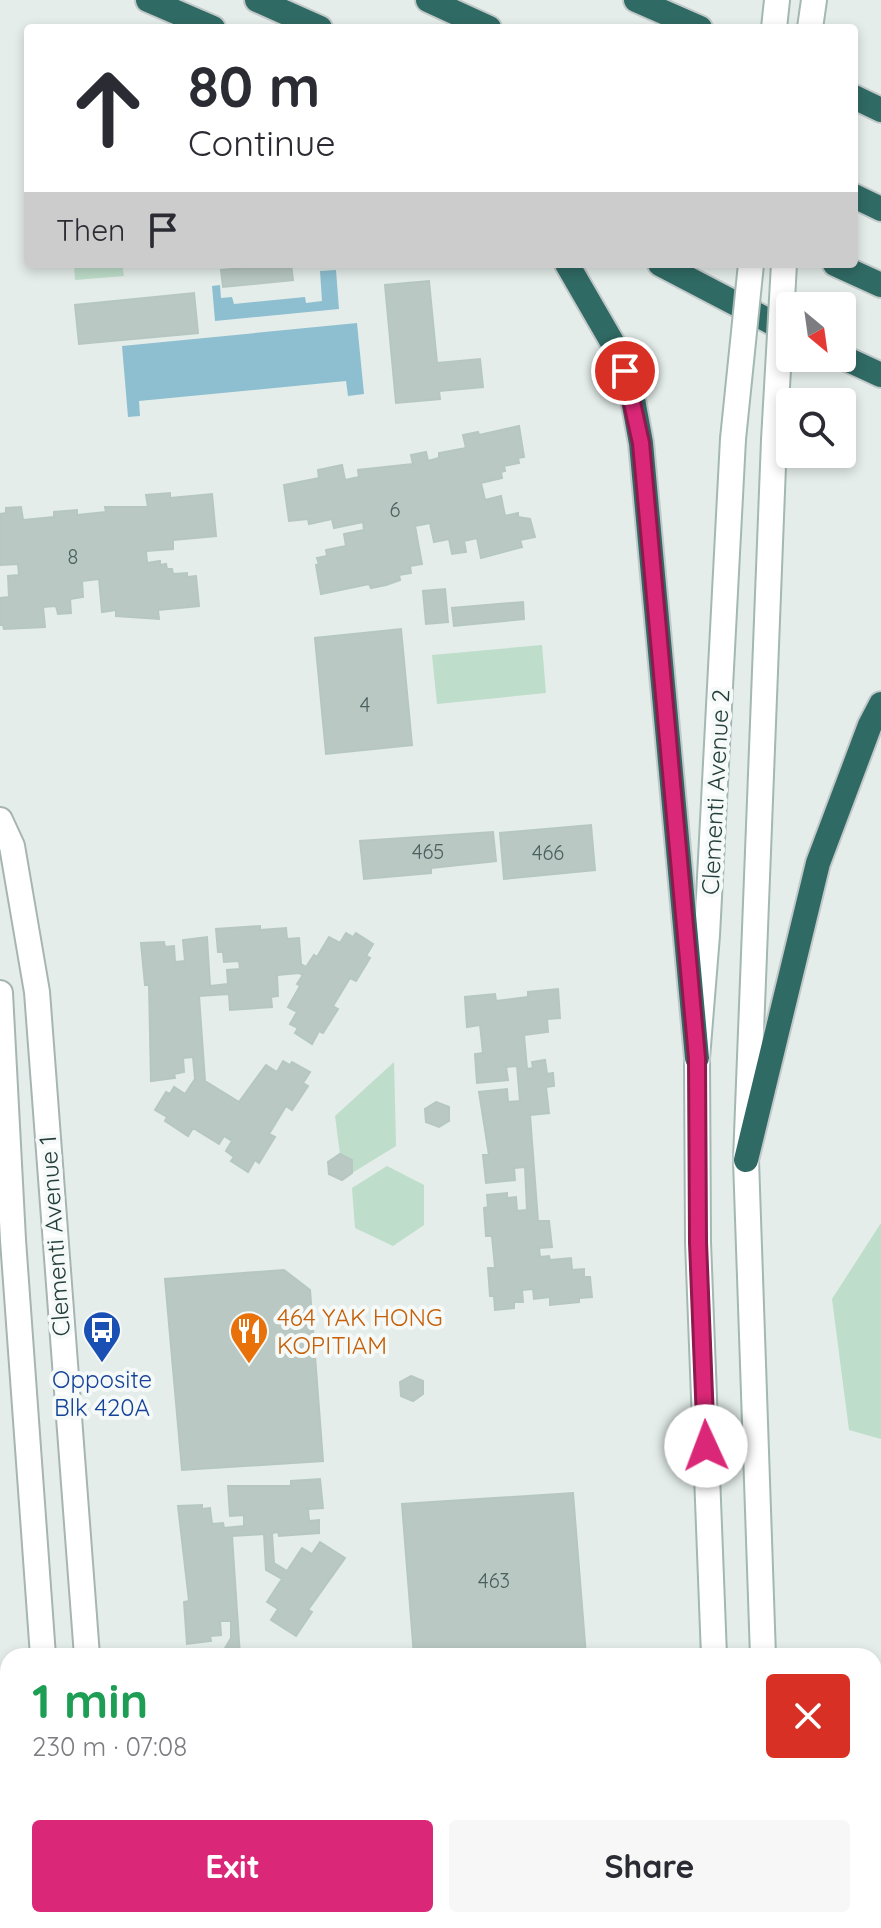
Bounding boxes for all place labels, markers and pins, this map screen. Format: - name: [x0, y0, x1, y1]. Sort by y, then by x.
- pin: [591, 337, 659, 405]
- place label: 464 YAK HONG KOPITIAM: [277, 1302, 443, 1360]
- bus stop icon: Opposite Blk 420A: [81, 1309, 123, 1364]
- restaurant icon: 464 YAK HONG KOPITIAM: [228, 1310, 270, 1365]
- place label: Opposite Blk 420A: [52, 1364, 152, 1422]

